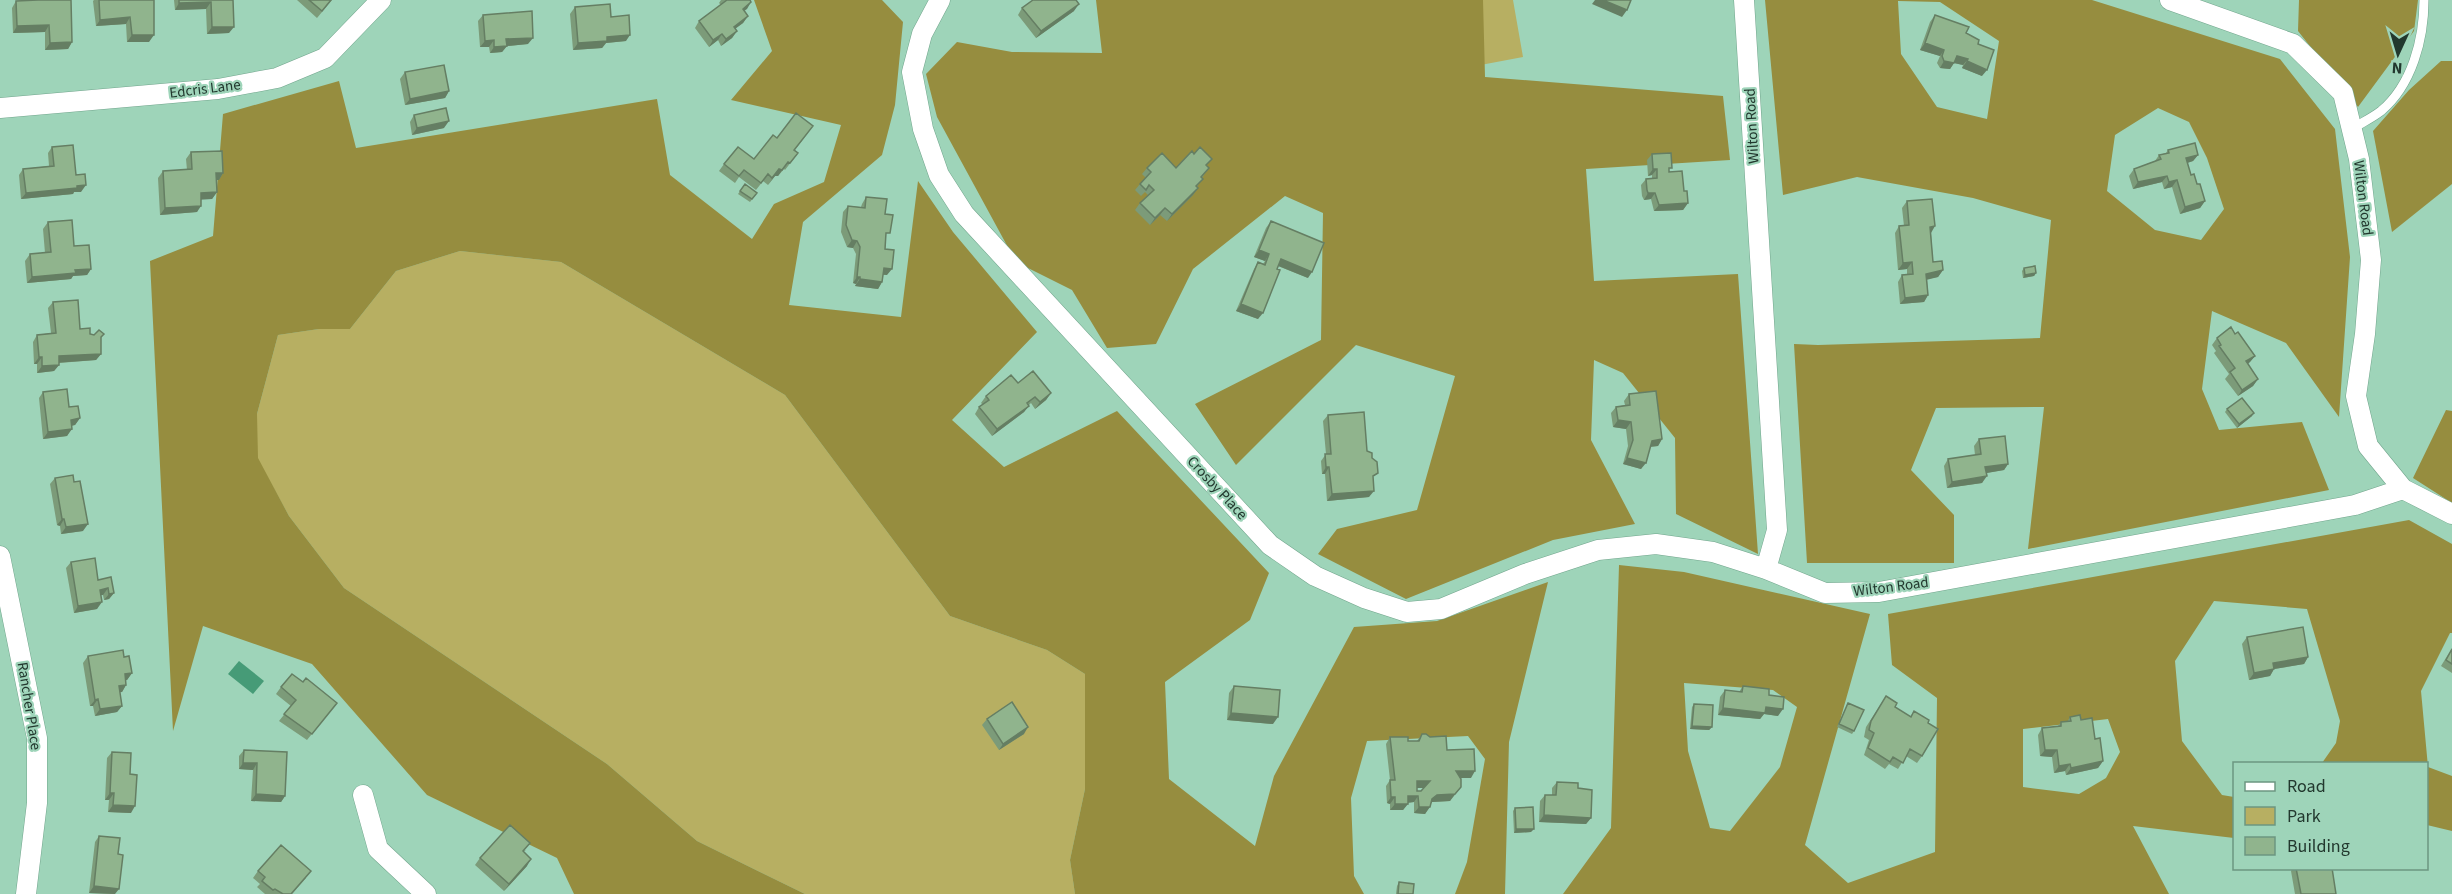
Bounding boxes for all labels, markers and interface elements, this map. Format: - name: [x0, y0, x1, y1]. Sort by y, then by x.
- north arrow: [2368, 24, 2428, 84]
- text: N: [2391, 57, 2403, 79]
- street label: Edcris Lane: [168, 74, 242, 104]
- street label: Wilton Road: [1740, 88, 1764, 164]
- street label: Wilton Road: [2348, 159, 2378, 237]
- street label: Crosby Place: [1182, 452, 1252, 524]
- street label: Wilton Road: [1852, 572, 1930, 602]
- street label: Rancher Place: [12, 661, 46, 751]
- legend: [2233, 762, 2428, 870]
- text: Road: [2287, 774, 2326, 799]
- text: Park: [2287, 804, 2321, 829]
- text: Building: [2287, 834, 2350, 859]

